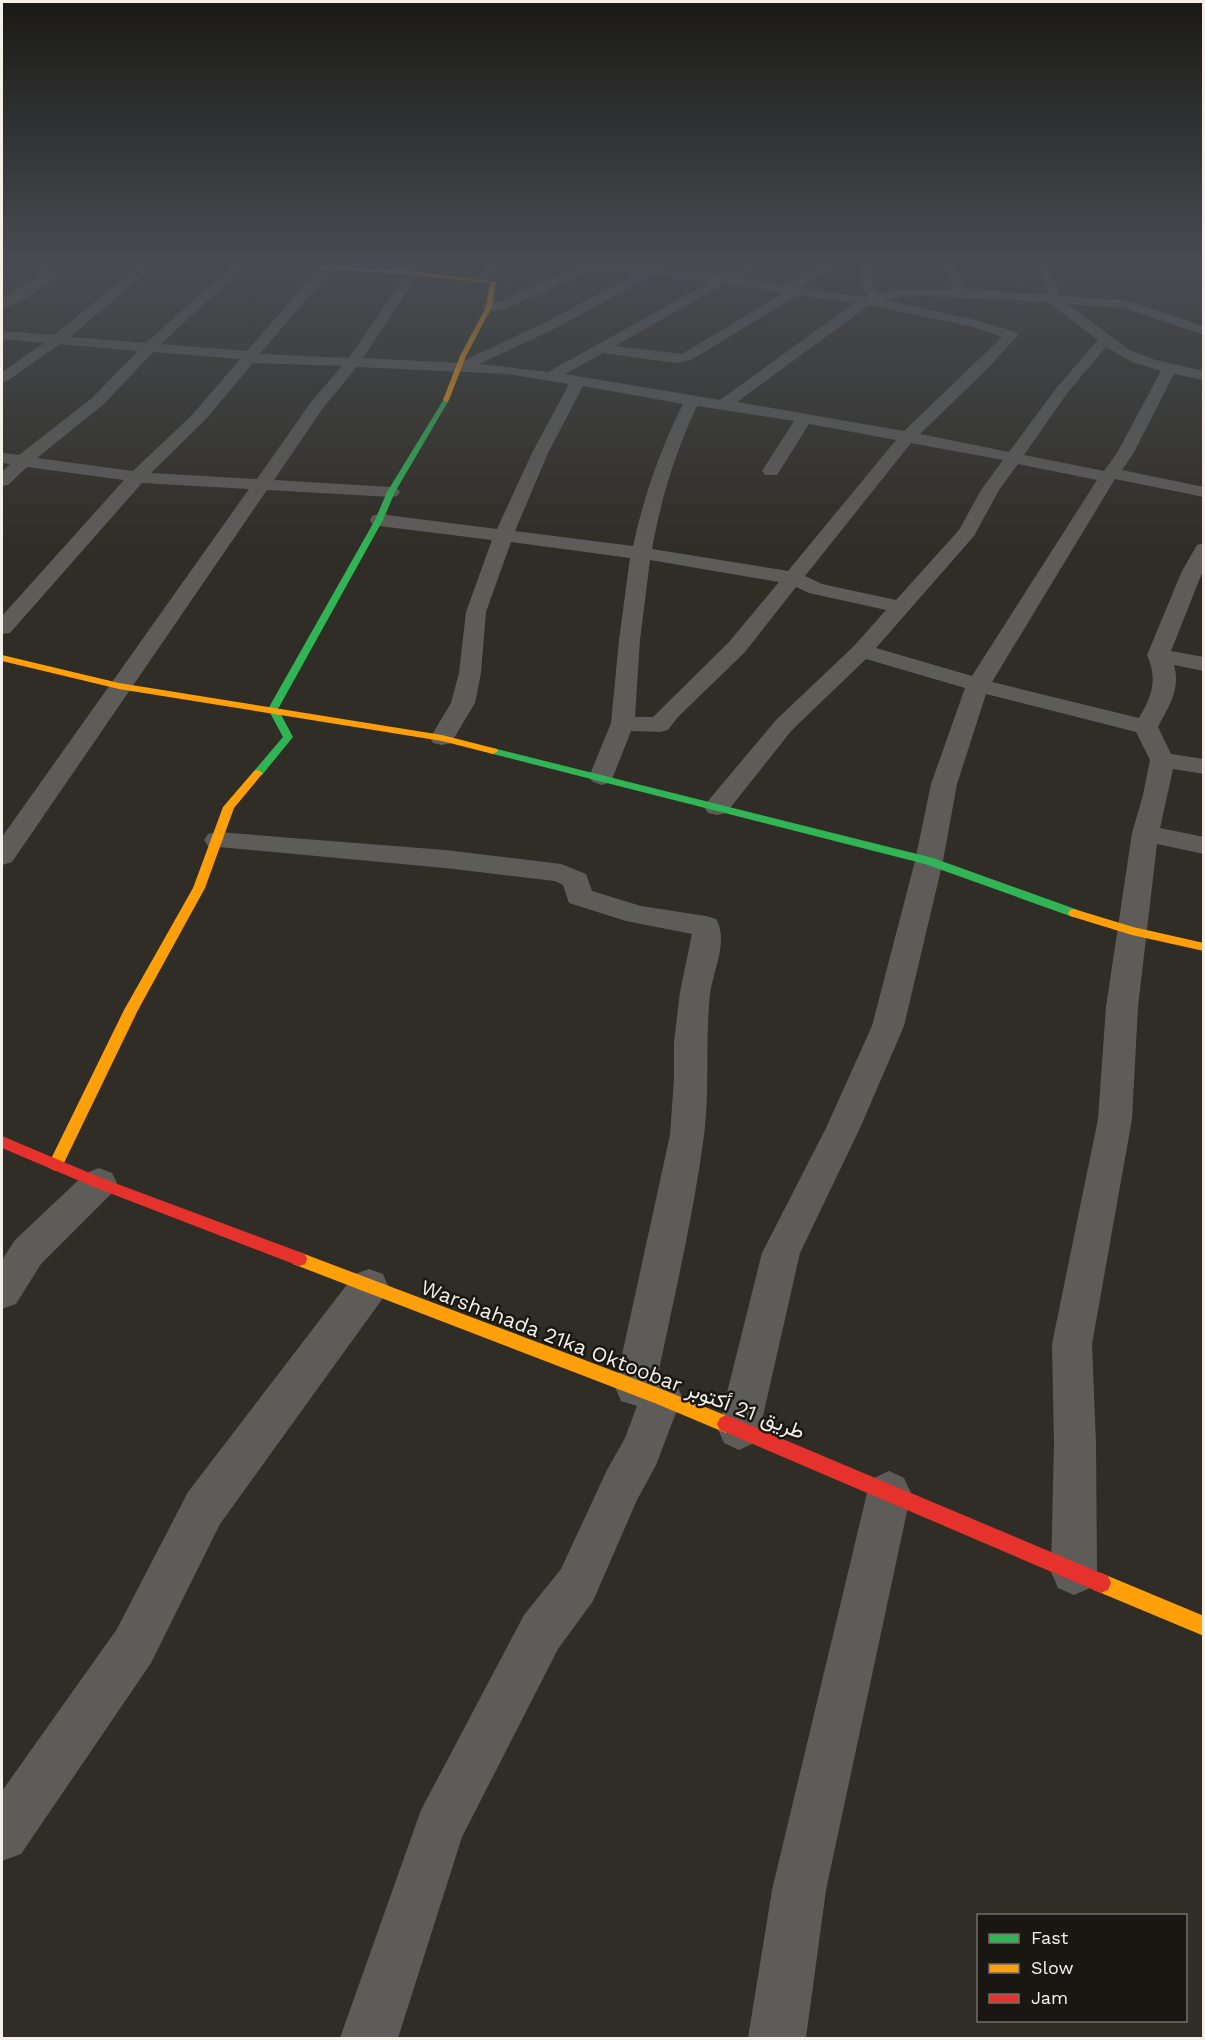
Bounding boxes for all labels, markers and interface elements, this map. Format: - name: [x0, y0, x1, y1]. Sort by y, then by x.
- street label: Warshahada 21ka Oktoobar طريق 21 أكتوبر: [417, 1274, 808, 1445]
- legend: [977, 1914, 1187, 2022]
- text: Fast: [1031, 1927, 1069, 1948]
- text: Slow: [1031, 1957, 1074, 1978]
- text: Jam: [1031, 1987, 1068, 2008]

